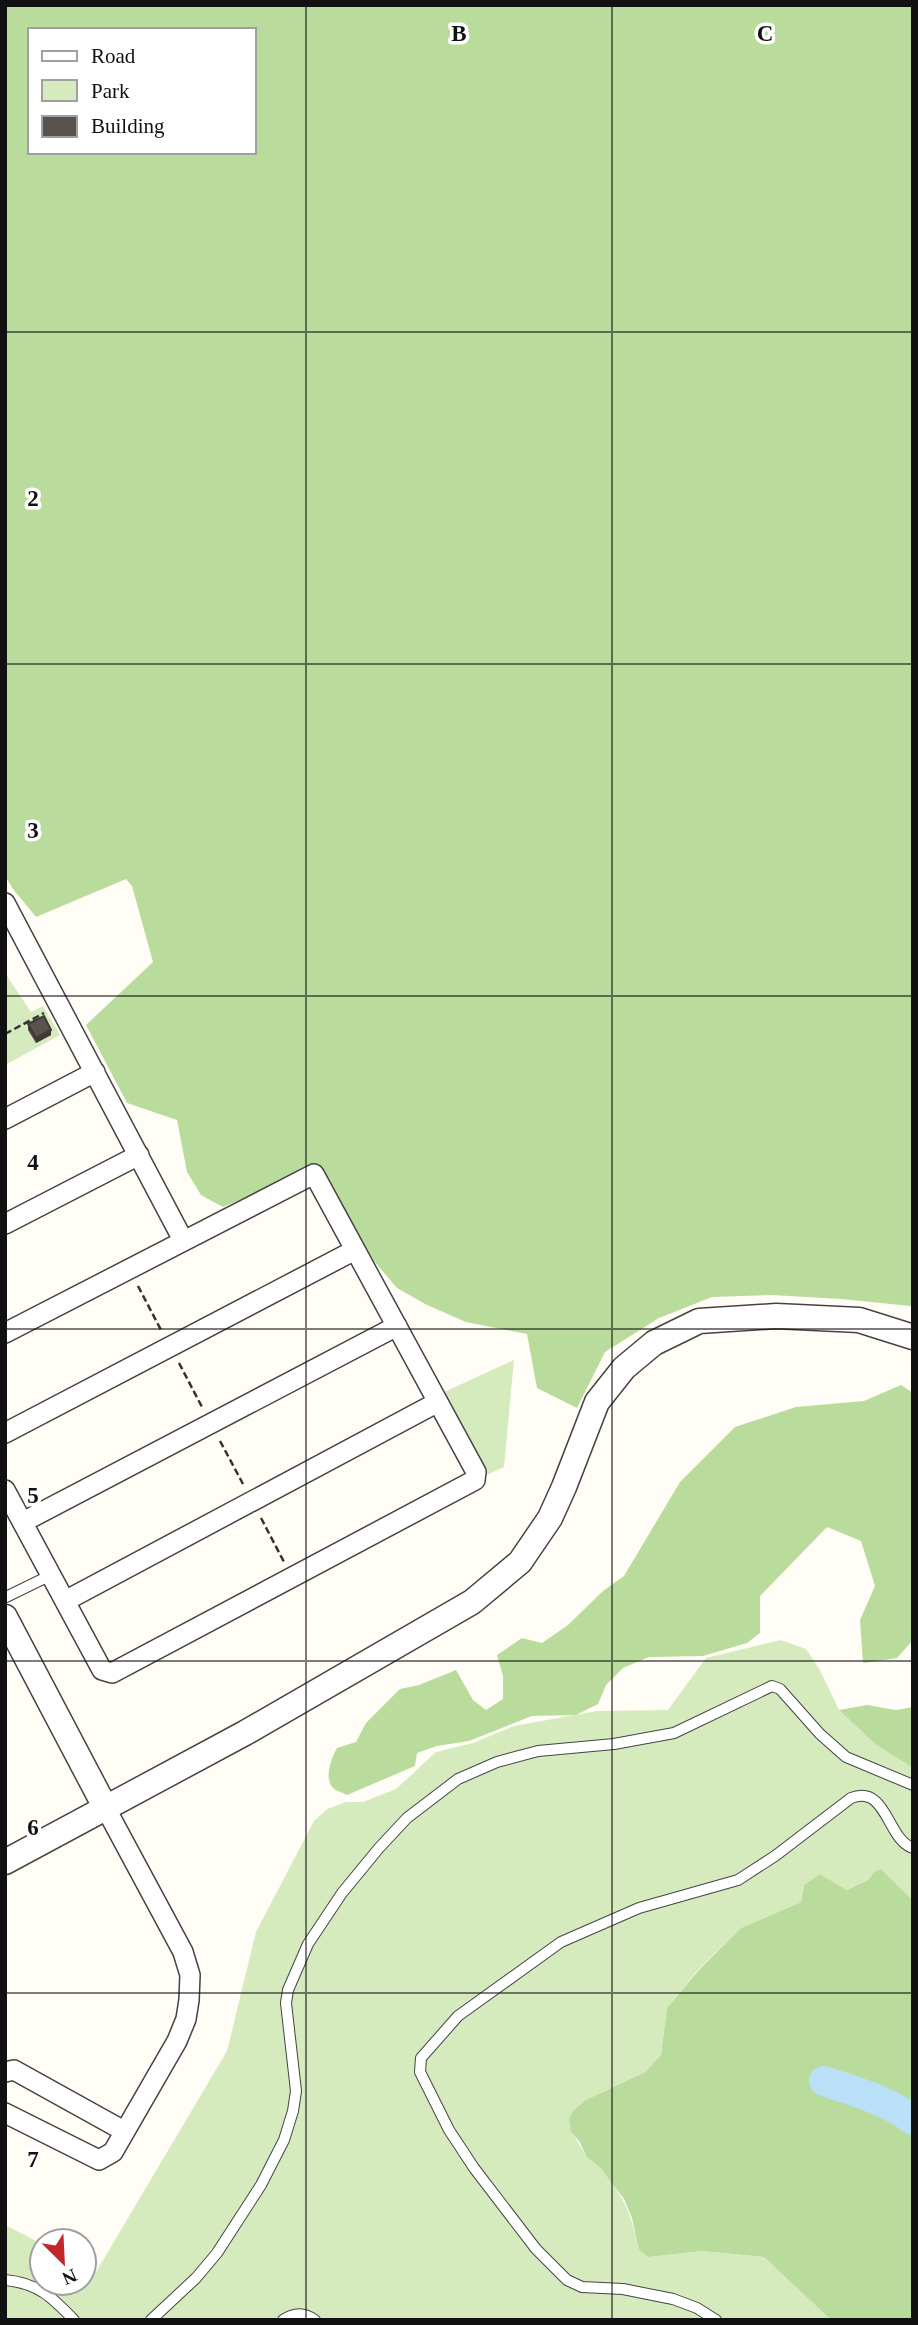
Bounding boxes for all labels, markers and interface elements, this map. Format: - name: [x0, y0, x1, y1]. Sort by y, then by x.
- text: B: [451, 21, 467, 46]
- text: C: [757, 21, 773, 46]
- legend: [28, 28, 256, 154]
- text: Road: [91, 44, 136, 68]
- text: Park: [91, 79, 130, 103]
- text: Building: [91, 114, 165, 138]
- text: 2: [27, 486, 39, 511]
- text: 3: [27, 818, 39, 843]
- text: 4: [27, 1150, 39, 1175]
- text: 5: [27, 1483, 39, 1508]
- text: 6: [27, 1815, 39, 1840]
- text: 7: [27, 2147, 39, 2172]
- north arrow: [28, 2227, 98, 2297]
- text: N: [59, 2265, 80, 2290]

